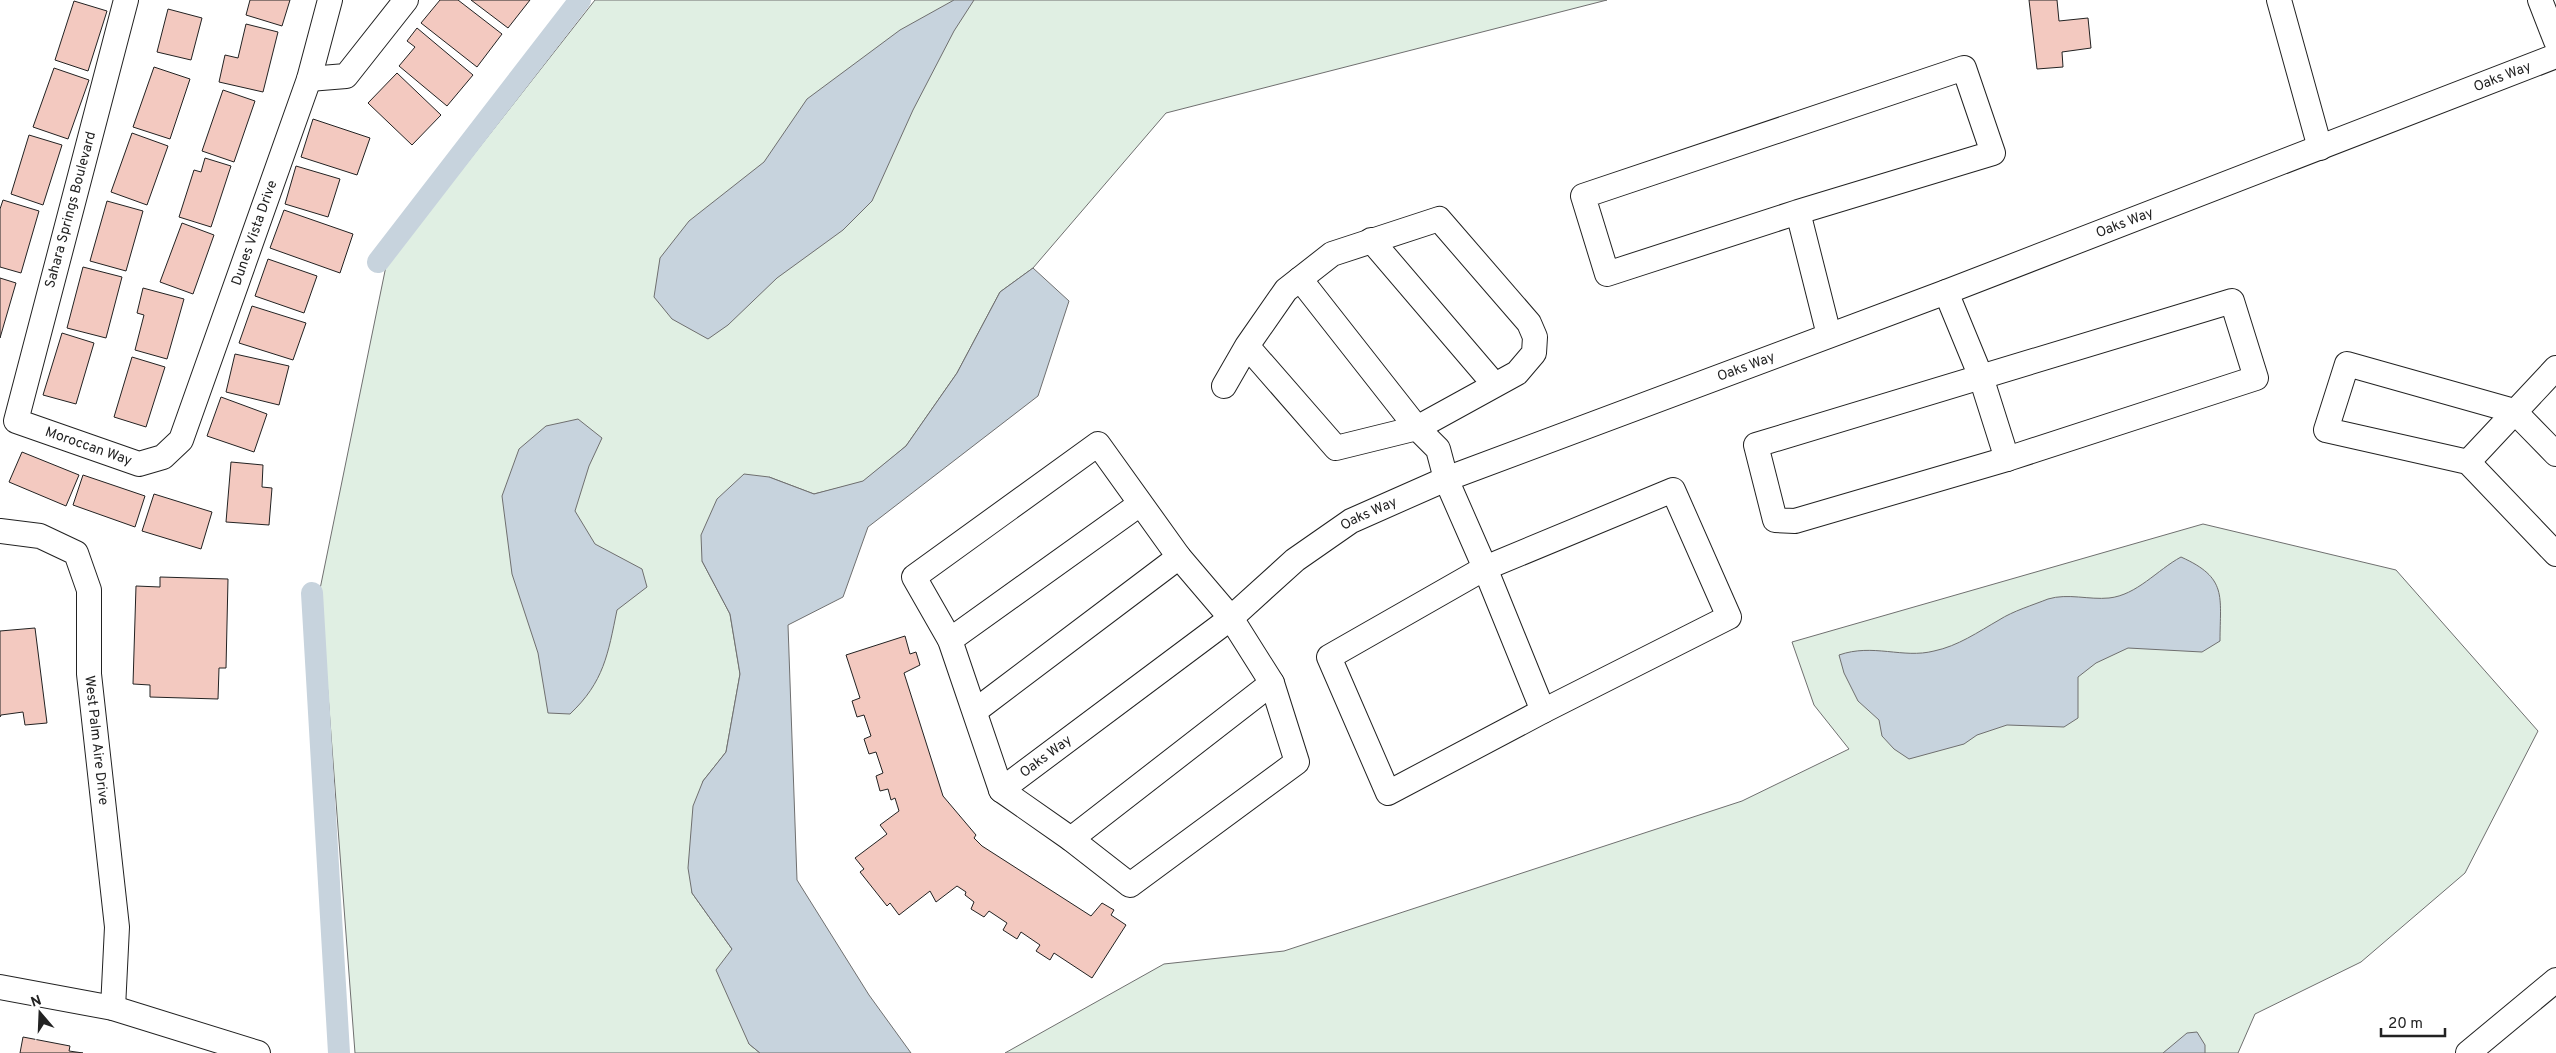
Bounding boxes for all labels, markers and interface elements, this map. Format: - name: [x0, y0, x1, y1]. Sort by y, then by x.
- street label: Oaks Way: [2471, 58, 2533, 96]
- street label: Sahara Springs Boulevard: [42, 130, 100, 290]
- street label: Dunes Vista Drive: [228, 178, 281, 288]
- street label: Oaks Way: [2093, 204, 2156, 242]
- street label: Oaks Way: [1715, 348, 1777, 385]
- street label: Moroccan Way: [43, 423, 134, 469]
- street label: Oaks Way: [1337, 493, 1400, 534]
- street label: West Palm Aire Drive: [81, 675, 112, 806]
- street label: Oaks Way: [1017, 732, 1075, 781]
- north arrow: [15, 988, 65, 1038]
- text: N: [29, 992, 44, 1012]
- scale bar: [2381, 1006, 2445, 1038]
- text: 20 m: [2388, 1015, 2423, 1034]

